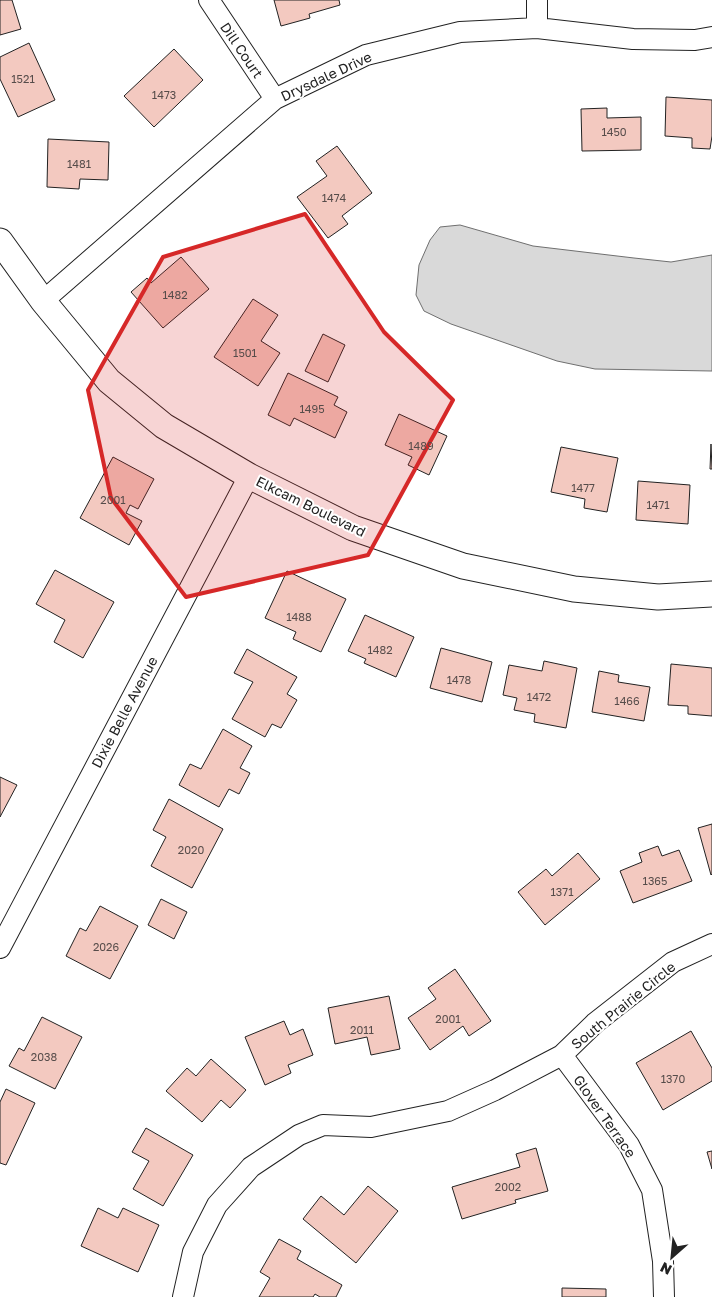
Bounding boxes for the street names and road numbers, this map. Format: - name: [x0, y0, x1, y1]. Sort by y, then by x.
- street label: Dill Court: [217, 19, 267, 81]
- street label: Drysdale Drive: [278, 48, 374, 104]
- street label: Elkcam Boulevard: [253, 472, 369, 540]
- street label: Dixie Belle Avenue: [87, 653, 161, 771]
- street label: South Prairie Circle: [567, 958, 679, 1052]
- street label: Glover Terrace: [570, 1071, 640, 1161]

